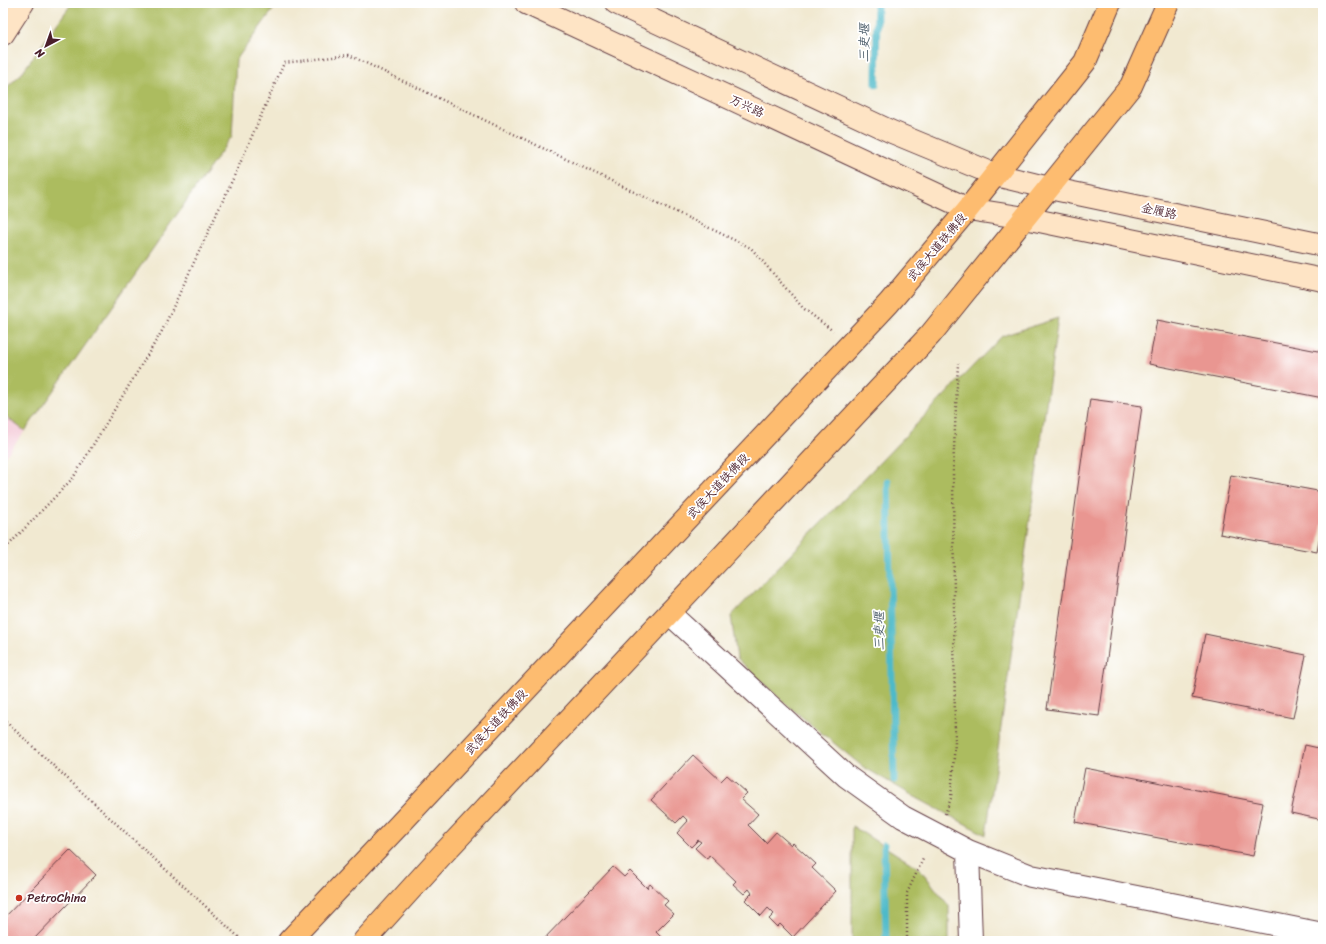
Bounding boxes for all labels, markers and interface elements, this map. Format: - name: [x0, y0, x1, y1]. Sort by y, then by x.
- water label: 三吏堰: [852, 21, 876, 63]
- north arrow: [26, 26, 66, 66]
- text: N: [30, 43, 50, 63]
- street label: 万兴路: [726, 88, 768, 124]
- street label: 金履路: [1139, 196, 1179, 226]
- street label: 武侯大道铁佛段: [902, 208, 972, 286]
- street label: 武侯大道铁佛段: [681, 448, 755, 524]
- water label: 三吏堰: [867, 609, 891, 651]
- street label: 武侯大道铁佛段: [459, 684, 533, 760]
- place label: PetroChina: [27, 887, 86, 909]
- marker: PetroChina: [14, 893, 24, 903]

